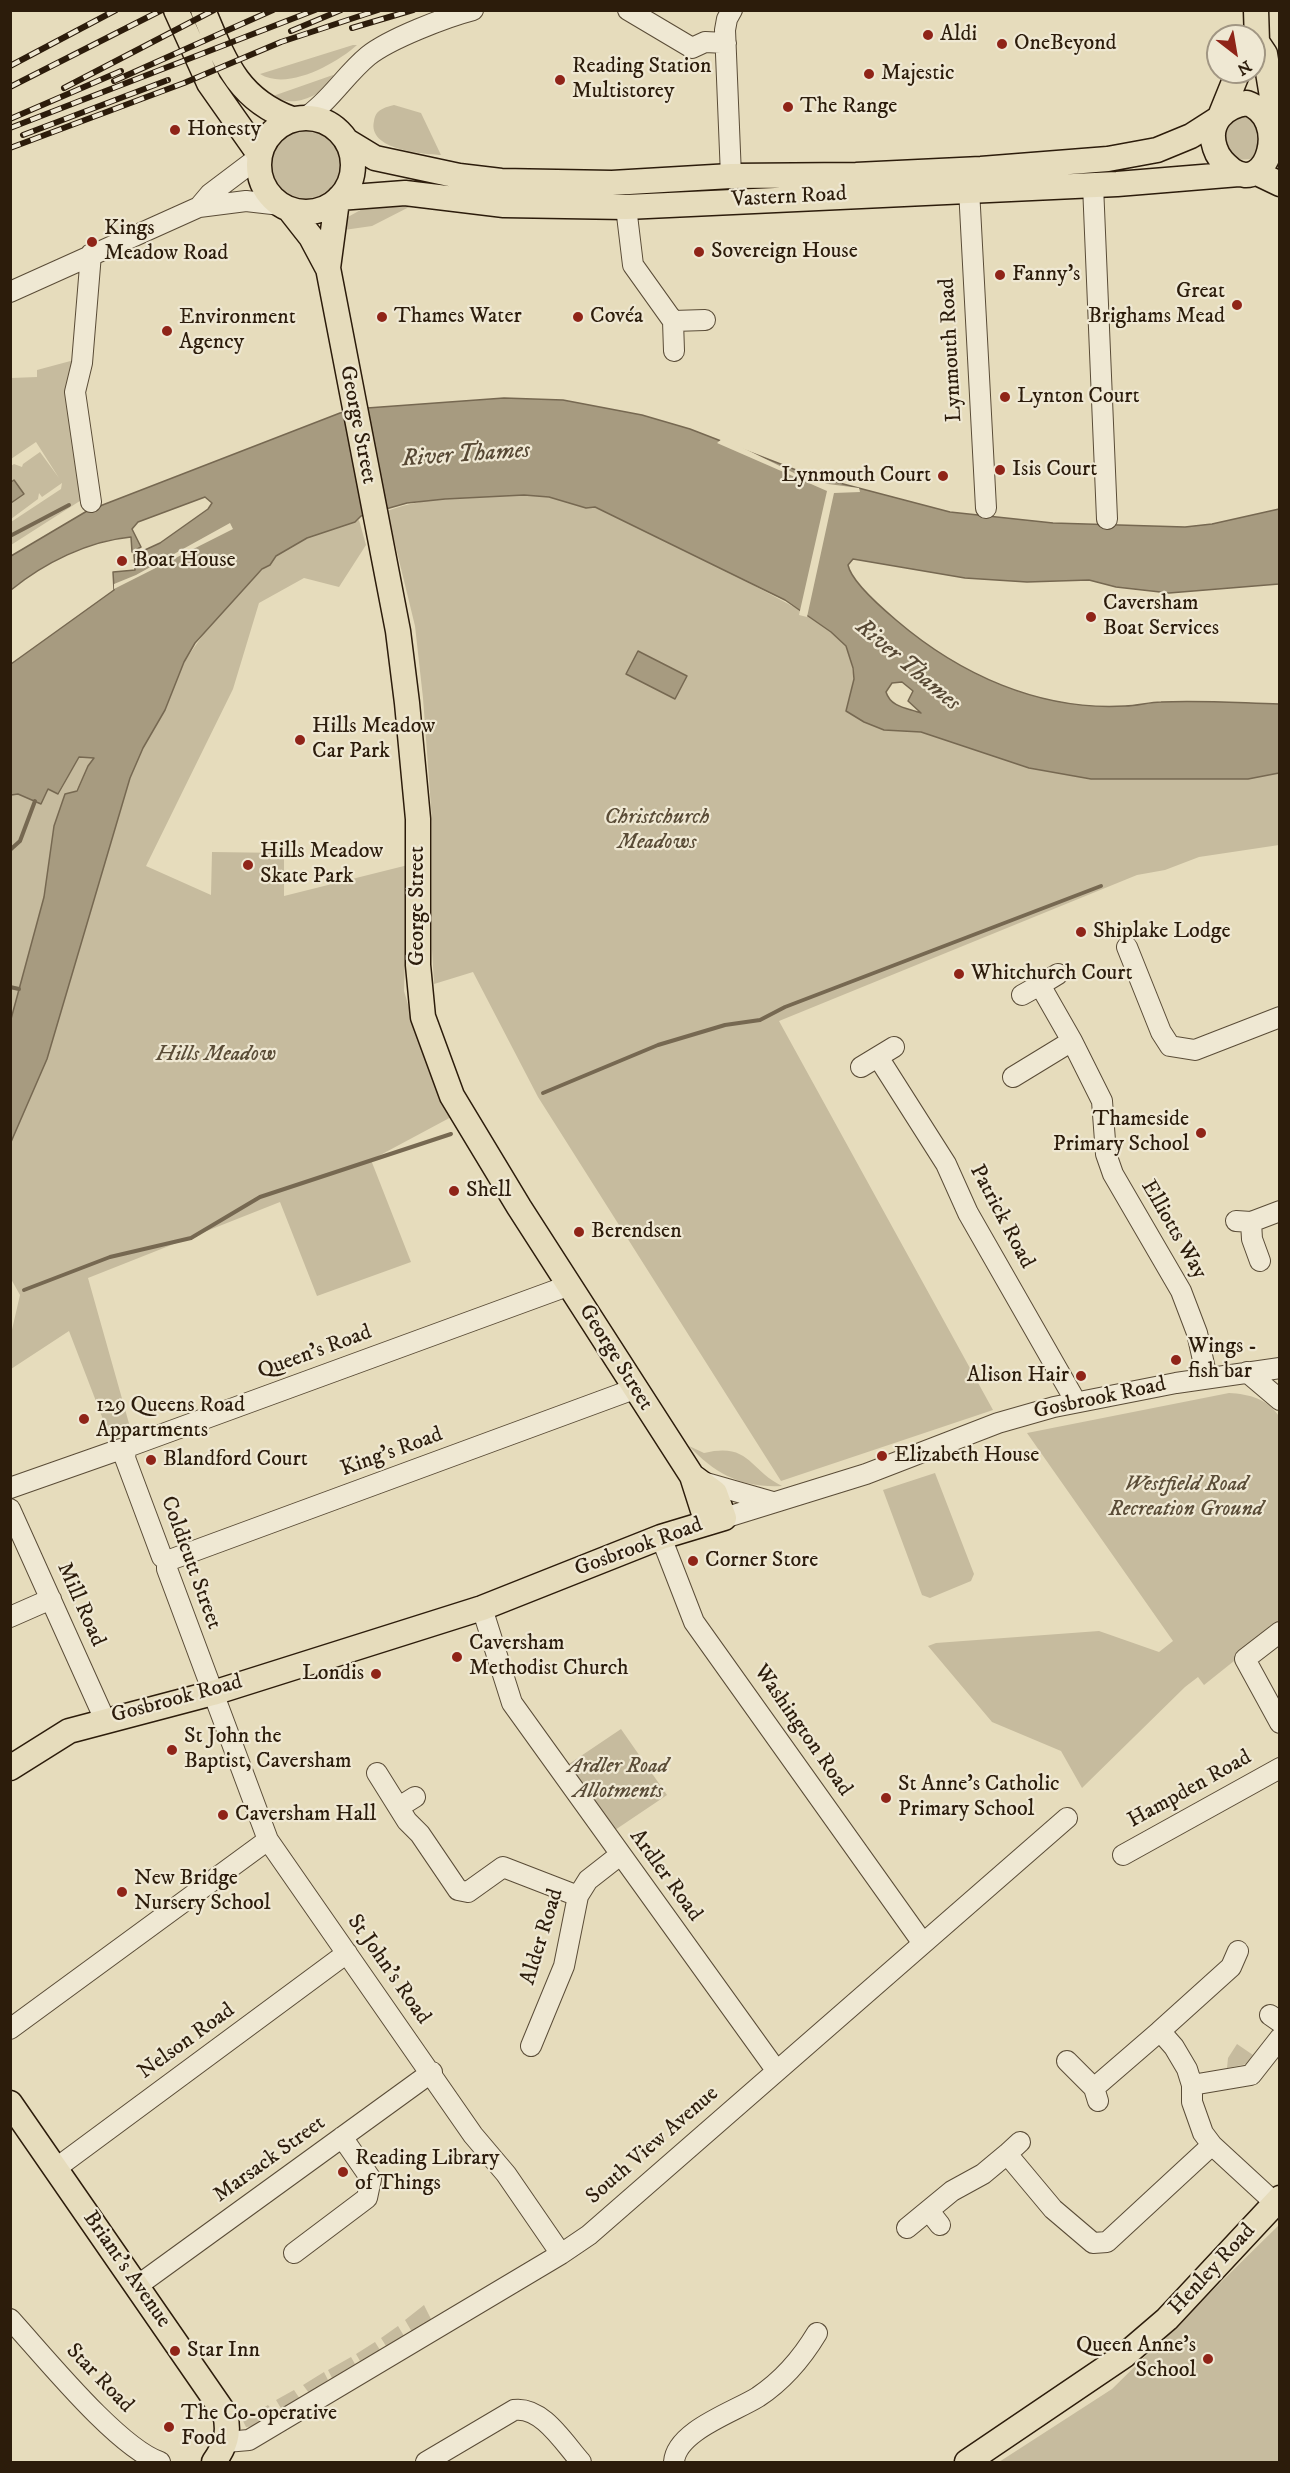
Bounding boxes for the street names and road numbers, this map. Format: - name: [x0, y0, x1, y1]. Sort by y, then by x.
- street label: Vastern Road: [731, 182, 847, 214]
- street label: Lynmouth Road: [935, 277, 969, 423]
- street label: George Street: [333, 364, 381, 486]
- street label: George Street: [405, 846, 431, 966]
- street label: Patrick Road: [963, 1161, 1039, 1273]
- street label: Elliotts Way: [1134, 1176, 1212, 1284]
- street label: George Street: [572, 1300, 658, 1416]
- street label: Queen's Road: [254, 1320, 376, 1386]
- street label: Gosbrook Road: [1032, 1372, 1168, 1426]
- street label: King's Road: [337, 1422, 447, 1484]
- street label: Coldicutt Street: [154, 1493, 226, 1633]
- street label: Gosbrook Road: [571, 1513, 707, 1583]
- street label: Mill Road: [50, 1559, 110, 1651]
- street label: Washington Road: [747, 1660, 857, 1802]
- street label: Gosbrook Road: [109, 1670, 245, 1730]
- street label: Hampden Road: [1124, 1745, 1256, 1835]
- street label: Ardler Road: [623, 1825, 707, 1927]
- street label: Alder Road: [516, 1886, 570, 1988]
- street label: St John's Road: [340, 1910, 436, 2030]
- street label: Nelson Road: [133, 1998, 241, 2086]
- street label: South View Avenue: [581, 2081, 725, 2211]
- street label: Marsack Street: [209, 2111, 331, 2209]
- street label: Briant's Avenue: [76, 2207, 176, 2333]
- street label: Henley Road: [1164, 2219, 1262, 2321]
- street label: Star Road: [59, 2339, 139, 2419]

